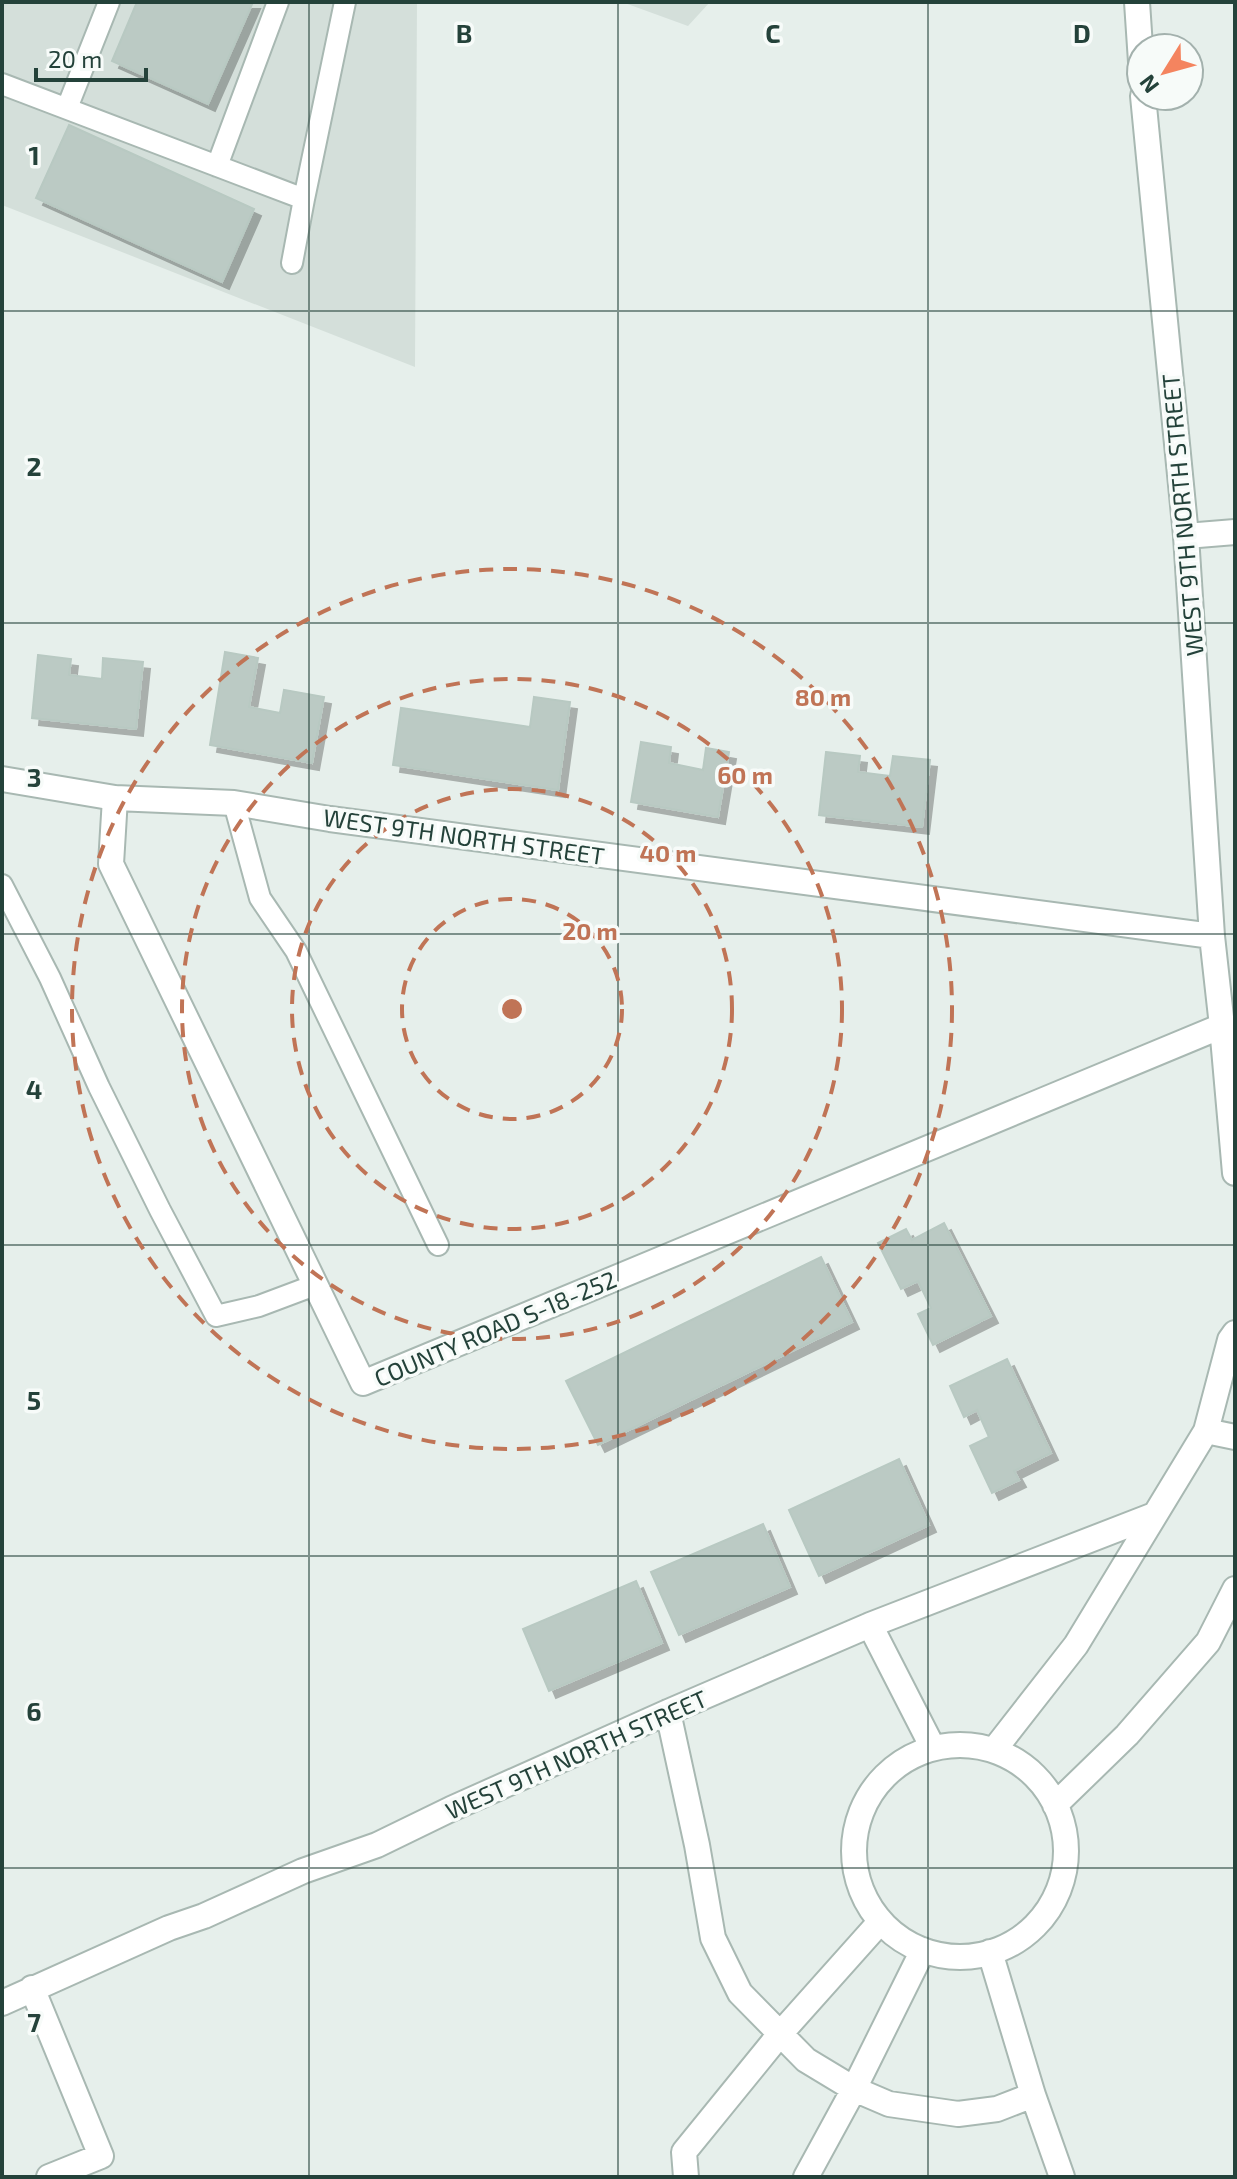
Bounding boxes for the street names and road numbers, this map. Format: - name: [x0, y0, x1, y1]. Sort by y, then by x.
- street label: WEST 9TH NORTH STREET: [1155, 373, 1209, 657]
- street label: WEST 9TH NORTH STREET: [322, 802, 606, 870]
- street label: COUNTY ROAD S-18-252: [370, 1264, 620, 1392]
- street label: WEST 9TH NORTH STREET: [441, 1683, 711, 1825]

